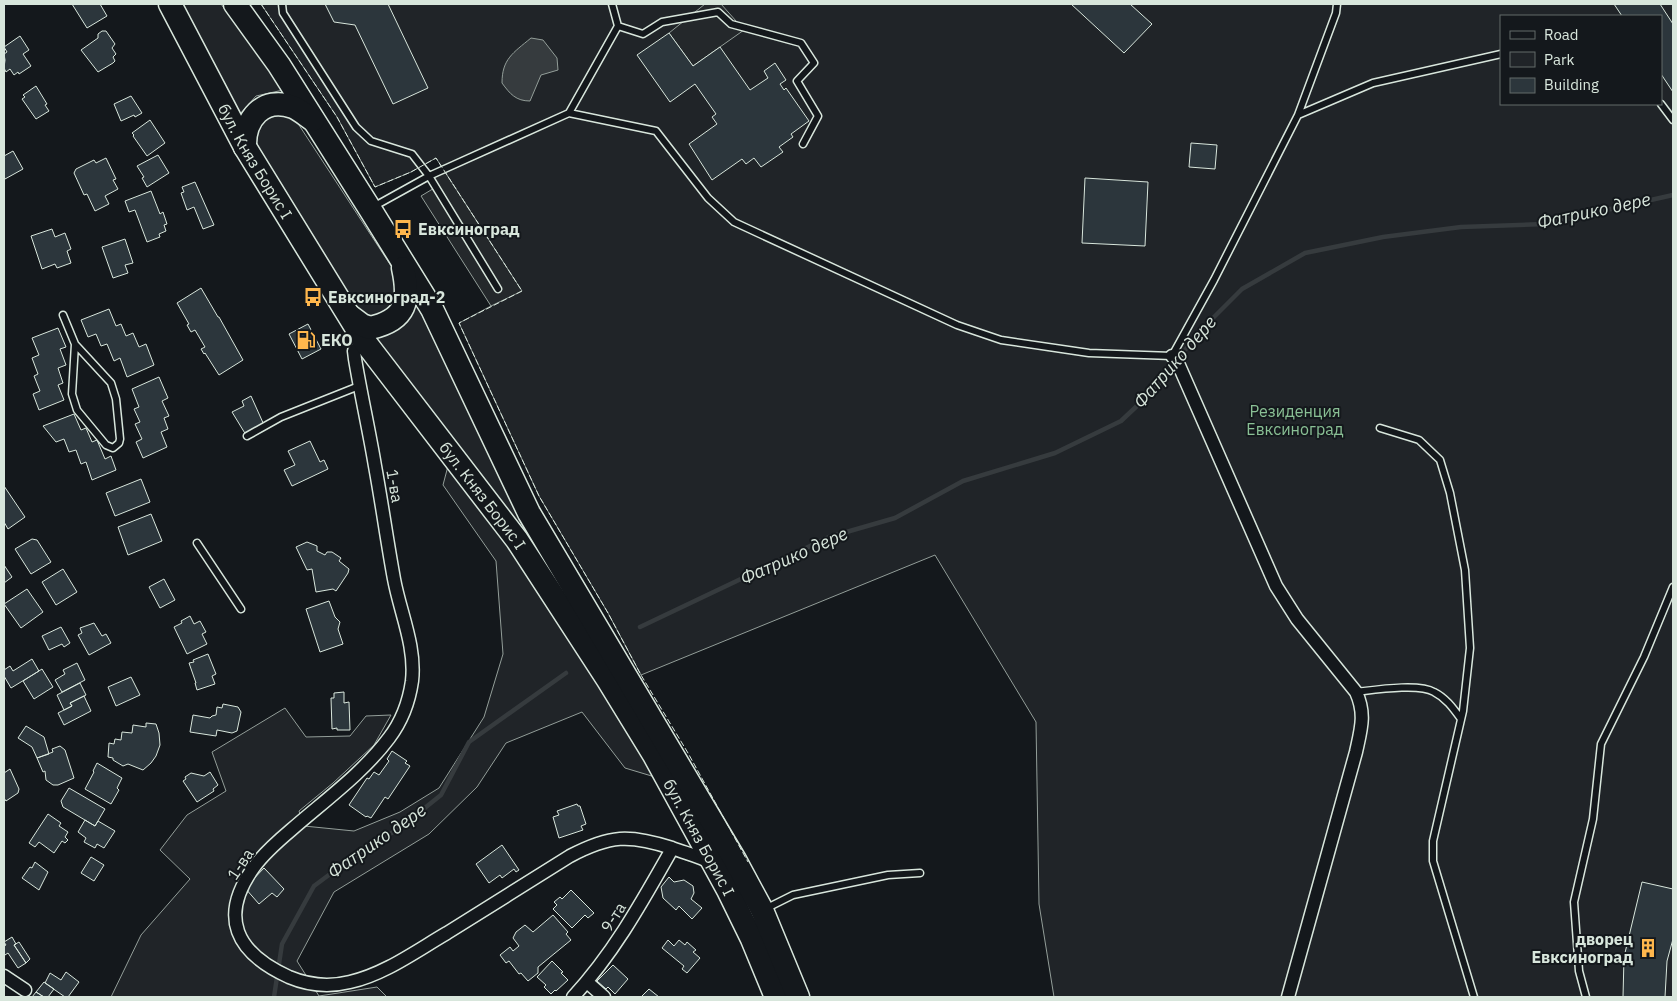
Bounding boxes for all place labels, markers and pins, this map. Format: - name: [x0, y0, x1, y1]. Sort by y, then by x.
- bus stop icon: Евксиноград: [392, 218, 414, 240]
- place label: Евксиноград: [418, 219, 520, 239]
- bus stop icon: Евксиноград-2: [302, 286, 324, 308]
- place label: Евксиноград-2: [328, 287, 445, 307]
- fuel station icon: ЕКО: [295, 329, 317, 351]
- place label: ЕКО: [321, 330, 353, 350]
- place label: дворец Евксиноград: [1531, 929, 1633, 967]
- building icon: дворец Евксиноград: [1637, 937, 1659, 959]

